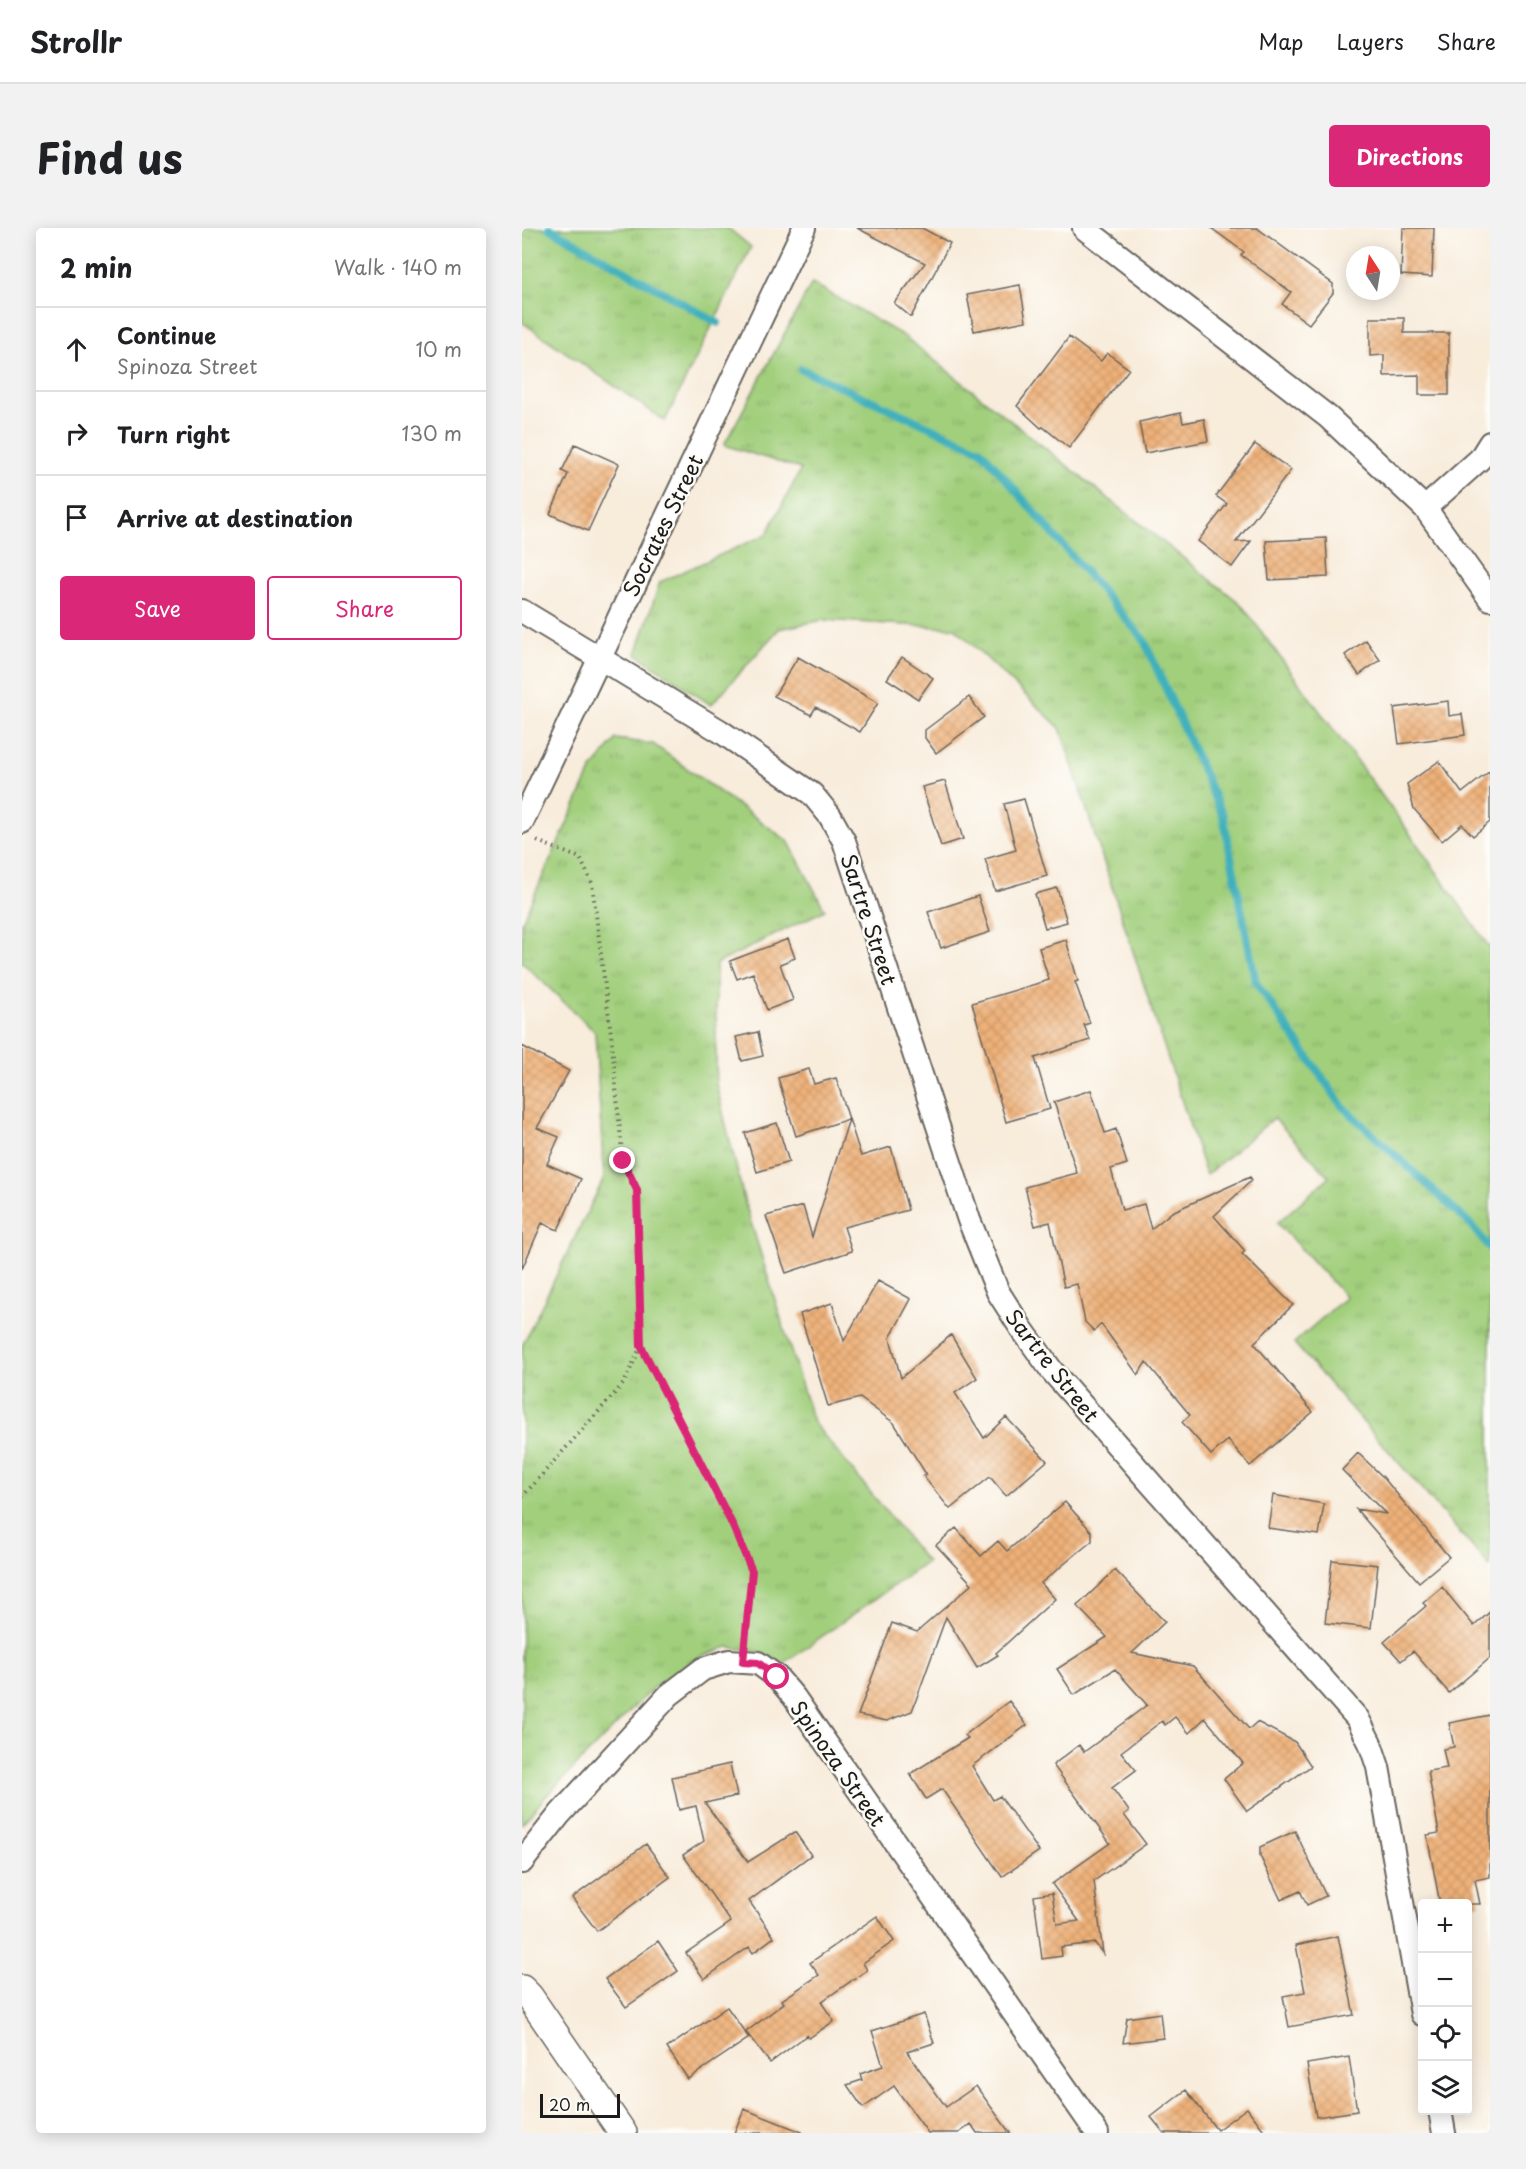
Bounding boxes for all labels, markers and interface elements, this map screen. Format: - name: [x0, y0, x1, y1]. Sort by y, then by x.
- text: Strollr: [30, 20, 122, 63]
- text: Map: [1259, 25, 1303, 57]
- text: Layers: [1336, 25, 1404, 57]
- text: Share: [1437, 25, 1496, 57]
- text: Find us: [36, 125, 183, 188]
- button: Directions: [1329, 125, 1490, 187]
- north arrow: [1346, 246, 1400, 300]
- text: 2 min: [60, 248, 133, 287]
- text: Walk · 140 m: [334, 252, 462, 282]
- text: Continue: [117, 318, 216, 351]
- icon: ahead: [60, 333, 93, 366]
- text: 10 m: [415, 334, 462, 364]
- text: Spinoza Street: [117, 351, 258, 381]
- icon: right: [60, 417, 93, 450]
- text: Turn right: [117, 417, 230, 450]
- text: 130 m: [402, 418, 462, 448]
- street label: Socrates Street: [614, 448, 710, 602]
- icon: arrive: [60, 501, 93, 534]
- text: Arrive at destination: [117, 501, 353, 534]
- button: Save: [60, 576, 255, 640]
- button: Share: [267, 576, 462, 640]
- street label: Sartre Street: [834, 849, 906, 989]
- route end: [609, 1147, 635, 1173]
- street label: Sartre Street: [998, 1301, 1108, 1429]
- route start: [763, 1663, 789, 1689]
- street label: Spinoza Street: [784, 1693, 894, 1833]
- map controls: [1418, 1899, 1472, 2115]
- button: +: [1418, 1899, 1472, 1953]
- button: −: [1418, 1953, 1472, 2007]
- button: locate: [1418, 2007, 1472, 2061]
- button: layers: [1418, 2061, 1472, 2115]
- scale bar: [540, 2091, 620, 2118]
- text: 20 m: [549, 2092, 590, 2116]

